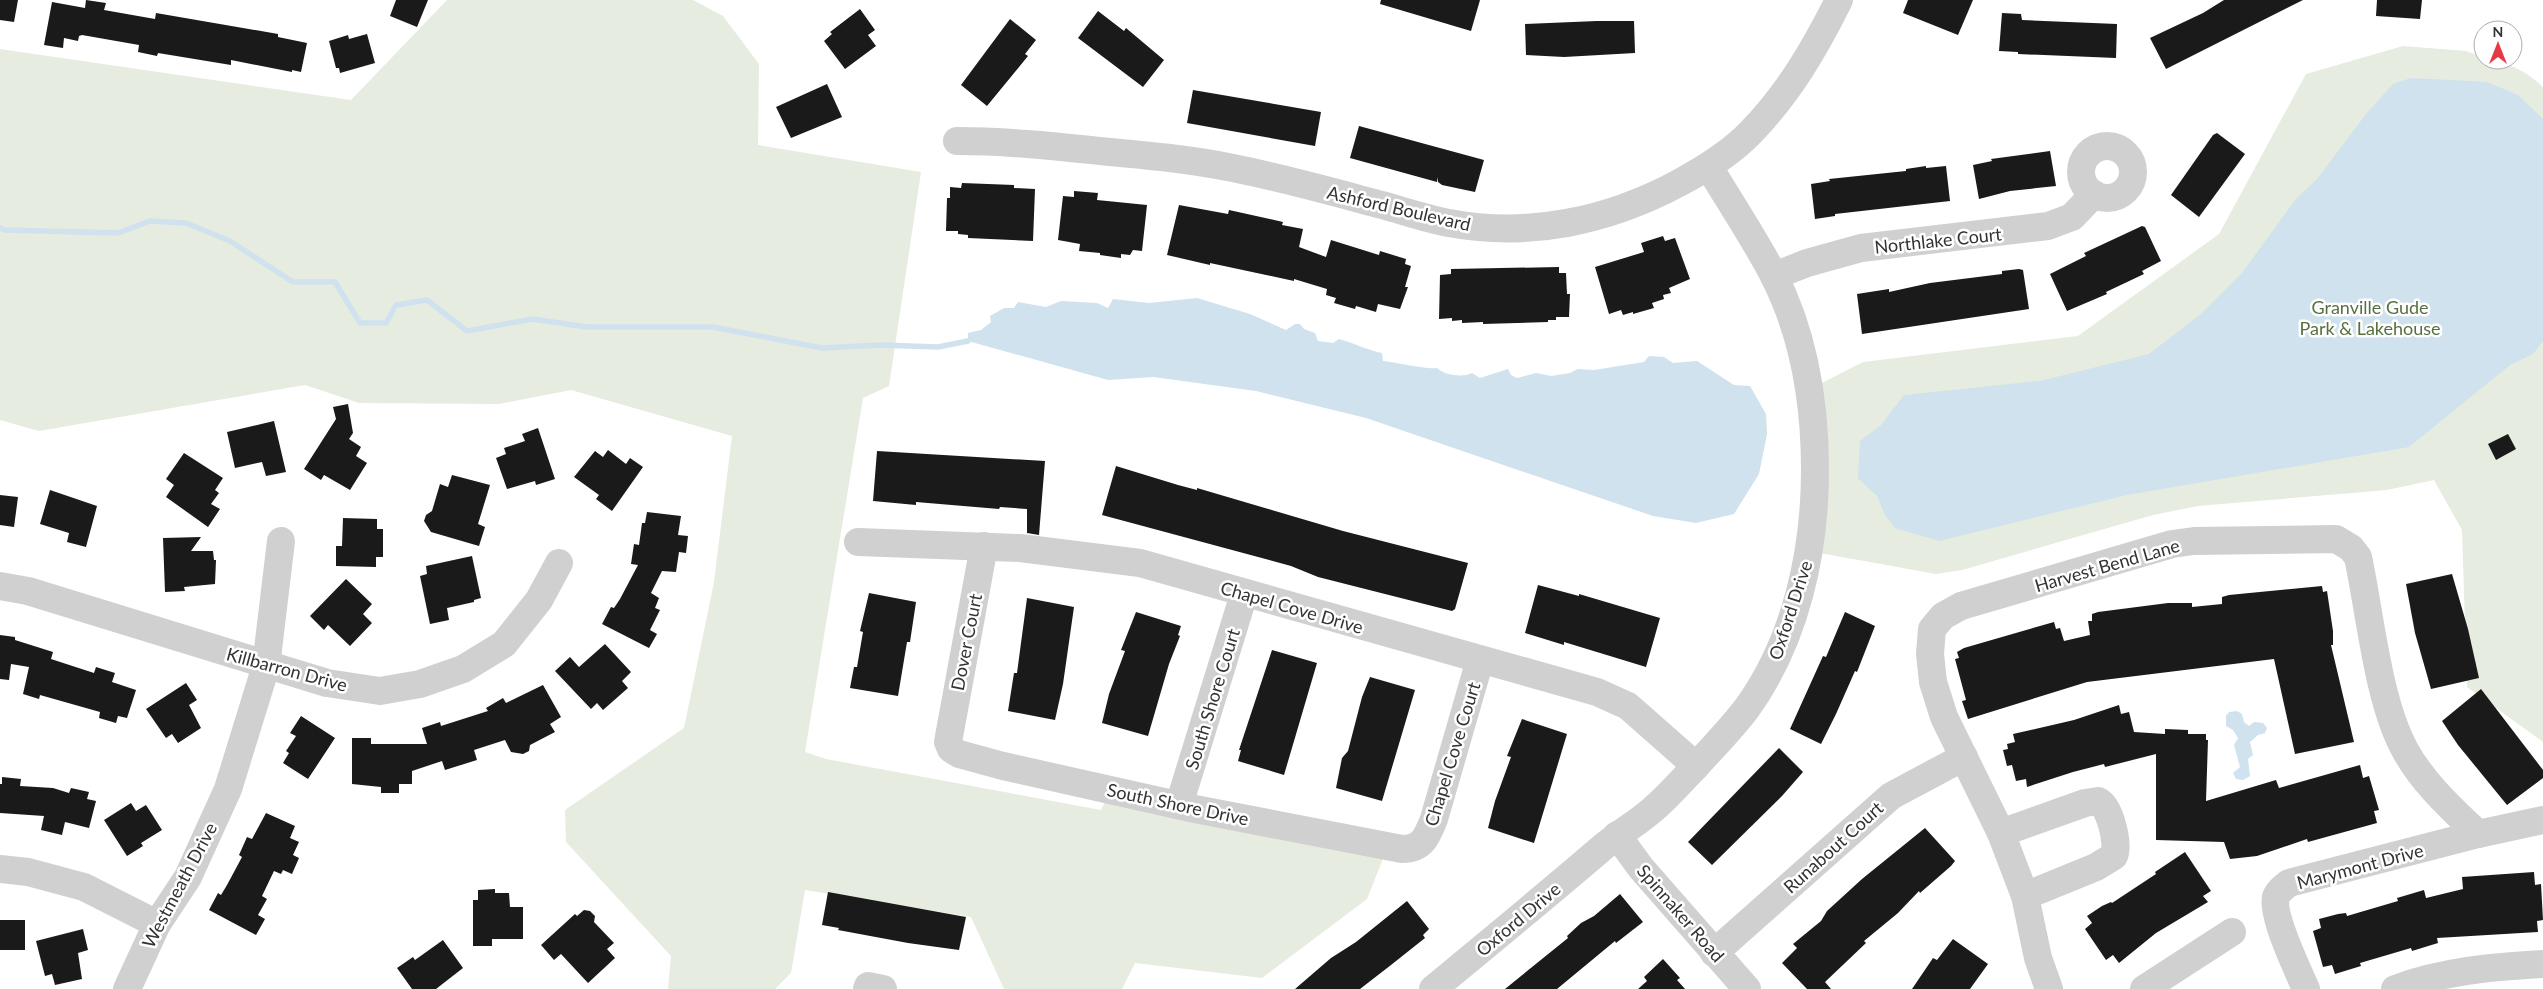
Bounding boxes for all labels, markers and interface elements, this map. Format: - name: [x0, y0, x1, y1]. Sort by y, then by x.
- north arrow: [2473, 20, 2523, 70]
- text: N: [2493, 23, 2503, 40]
- street label: Ashford Boulevard: [1325, 181, 1473, 235]
- street label: Northlake Court: [1873, 222, 2003, 258]
- park label: Granville Gude Park & Lakehouse: [2299, 296, 2441, 339]
- street label: Harvest Bend Lane: [2032, 534, 2182, 596]
- street label: Oxford Drive: [1764, 558, 1816, 662]
- street label: Chapel Cove Drive: [1218, 576, 1366, 638]
- street label: Dover Court: [946, 591, 986, 692]
- street label: South Shore Court: [1180, 625, 1244, 772]
- street label: Killbarron Drive: [224, 642, 350, 696]
- street label: Chapel Cove Court: [1420, 679, 1485, 829]
- street label: South Shore Drive: [1105, 778, 1251, 830]
- street label: Runabout Court: [1779, 796, 1888, 897]
- street label: Westmeath Drive: [137, 819, 221, 951]
- street label: Marymont Drive: [2294, 839, 2426, 893]
- street label: Spinnaker Road: [1633, 860, 1729, 966]
- street label: Oxford Drive: [1471, 877, 1565, 961]

